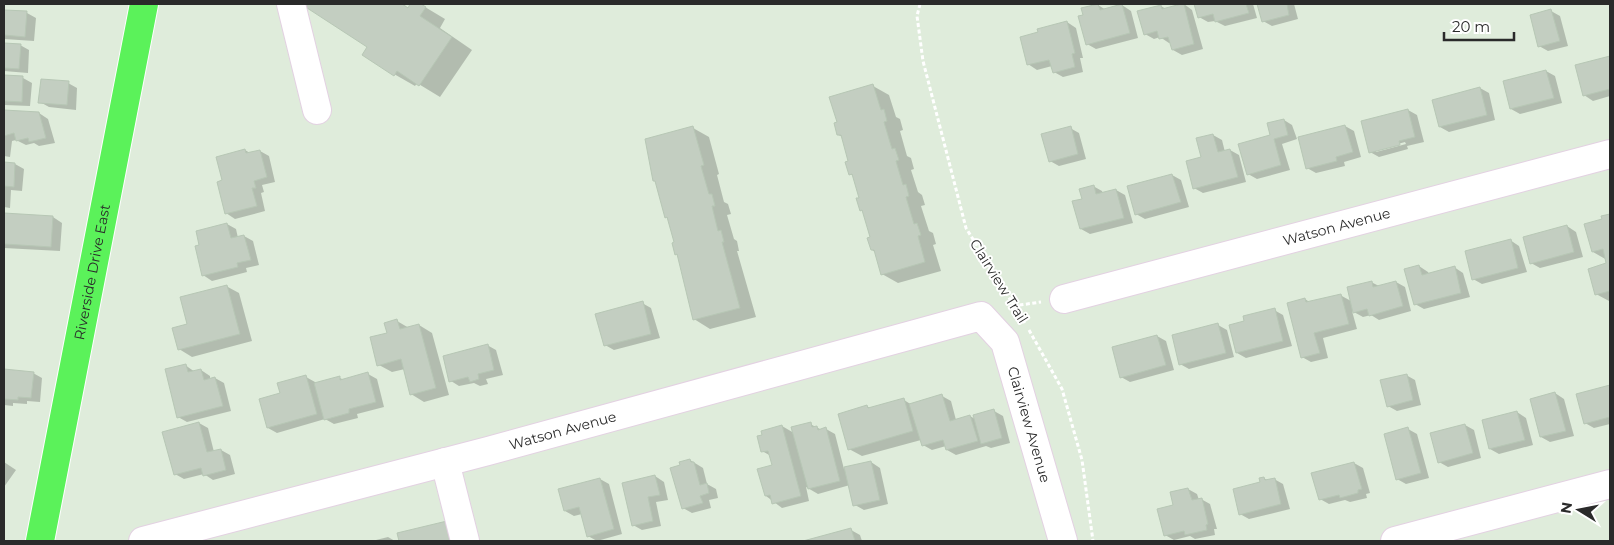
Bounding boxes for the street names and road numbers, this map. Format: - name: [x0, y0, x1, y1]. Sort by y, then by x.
- street label: Riverside Drive East: [70, 202, 114, 341]
- street label: Watson Avenue: [1281, 204, 1392, 249]
- street label: Clairview Trail: [966, 236, 1032, 326]
- street label: Clairview Avenue: [1004, 364, 1054, 485]
- street label: Watson Avenue: [507, 407, 618, 454]

